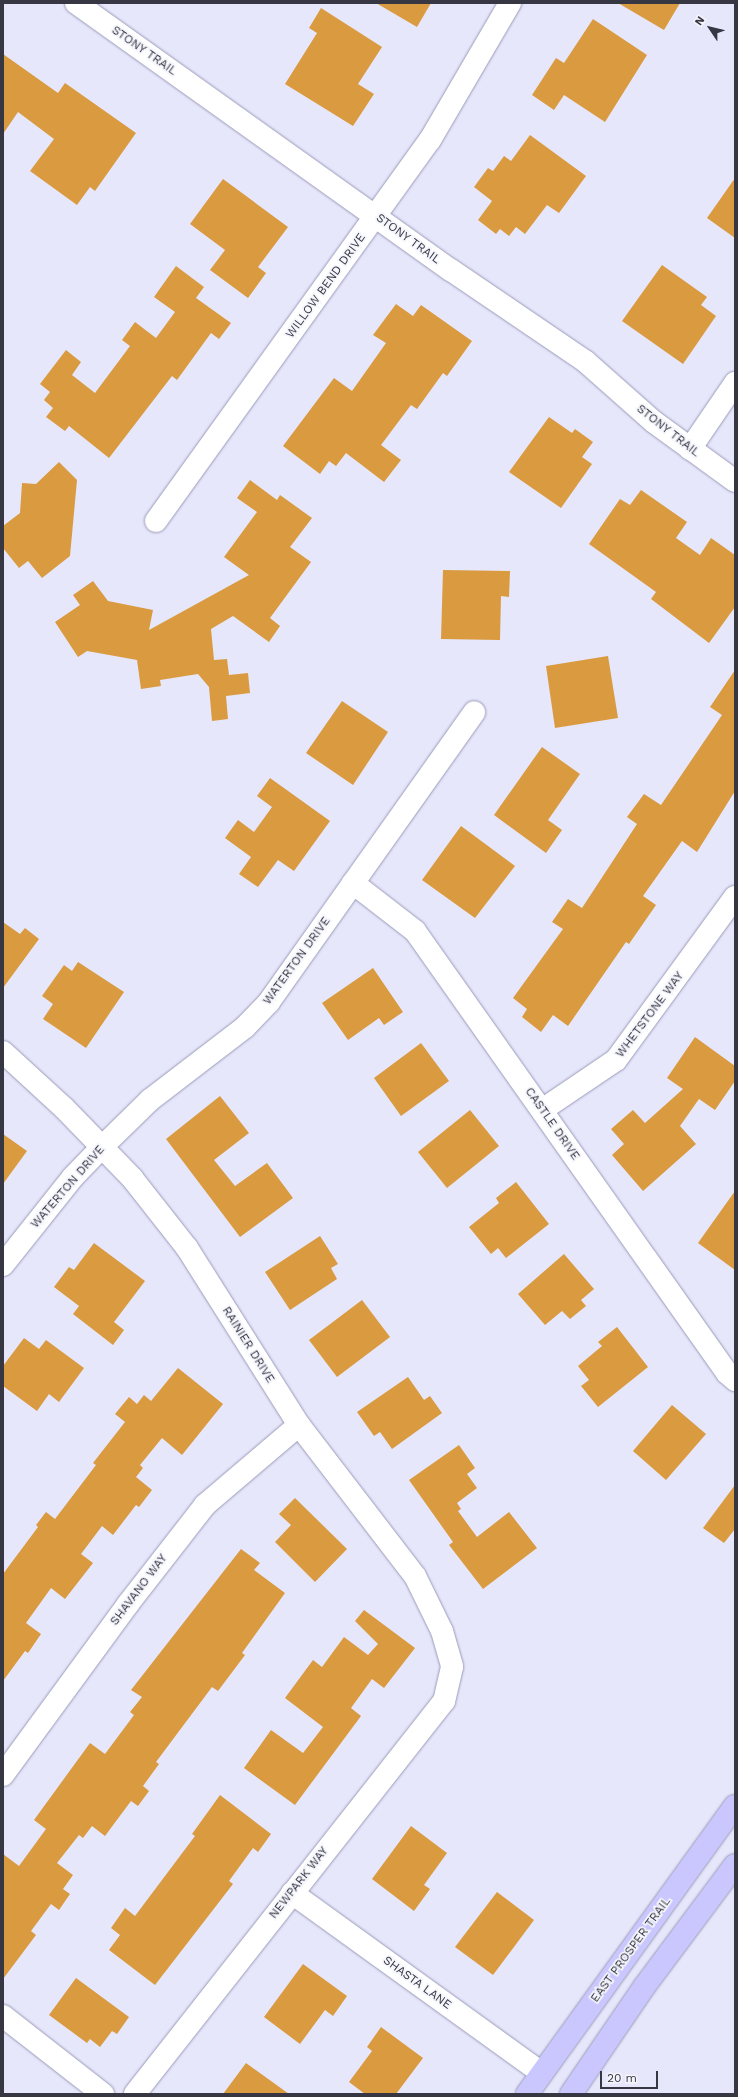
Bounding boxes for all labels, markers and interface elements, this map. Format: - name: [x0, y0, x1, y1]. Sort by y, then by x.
- north arrow: [690, 8, 730, 48]
- text: N: [692, 14, 707, 28]
- street label: STONY TRAIL: [108, 23, 180, 79]
- street label: STONY TRAIL: [373, 211, 443, 267]
- street label: WILLOW BEND DRIVE: [283, 231, 369, 341]
- street label: STONY TRAIL: [633, 402, 703, 460]
- street label: WATERTON DRIVE: [260, 914, 334, 1008]
- street label: WHETSTONE WAY: [613, 969, 687, 1061]
- street label: CASTLE DRIVE: [522, 1085, 582, 1163]
- street label: WATERTON DRIVE: [28, 1143, 108, 1231]
- street label: RAINIER DRIVE: [219, 1304, 277, 1386]
- street label: SHAVANO WAY: [107, 1551, 171, 1629]
- street label: NEWPARK WAY: [266, 1844, 332, 1922]
- street label: EAST PROSPER TRAIL: [588, 1894, 674, 2006]
- street label: SHASTA LANE: [380, 1953, 454, 2013]
- scale bar: [602, 2063, 660, 2089]
- text: 20 m: [607, 2071, 637, 2085]

